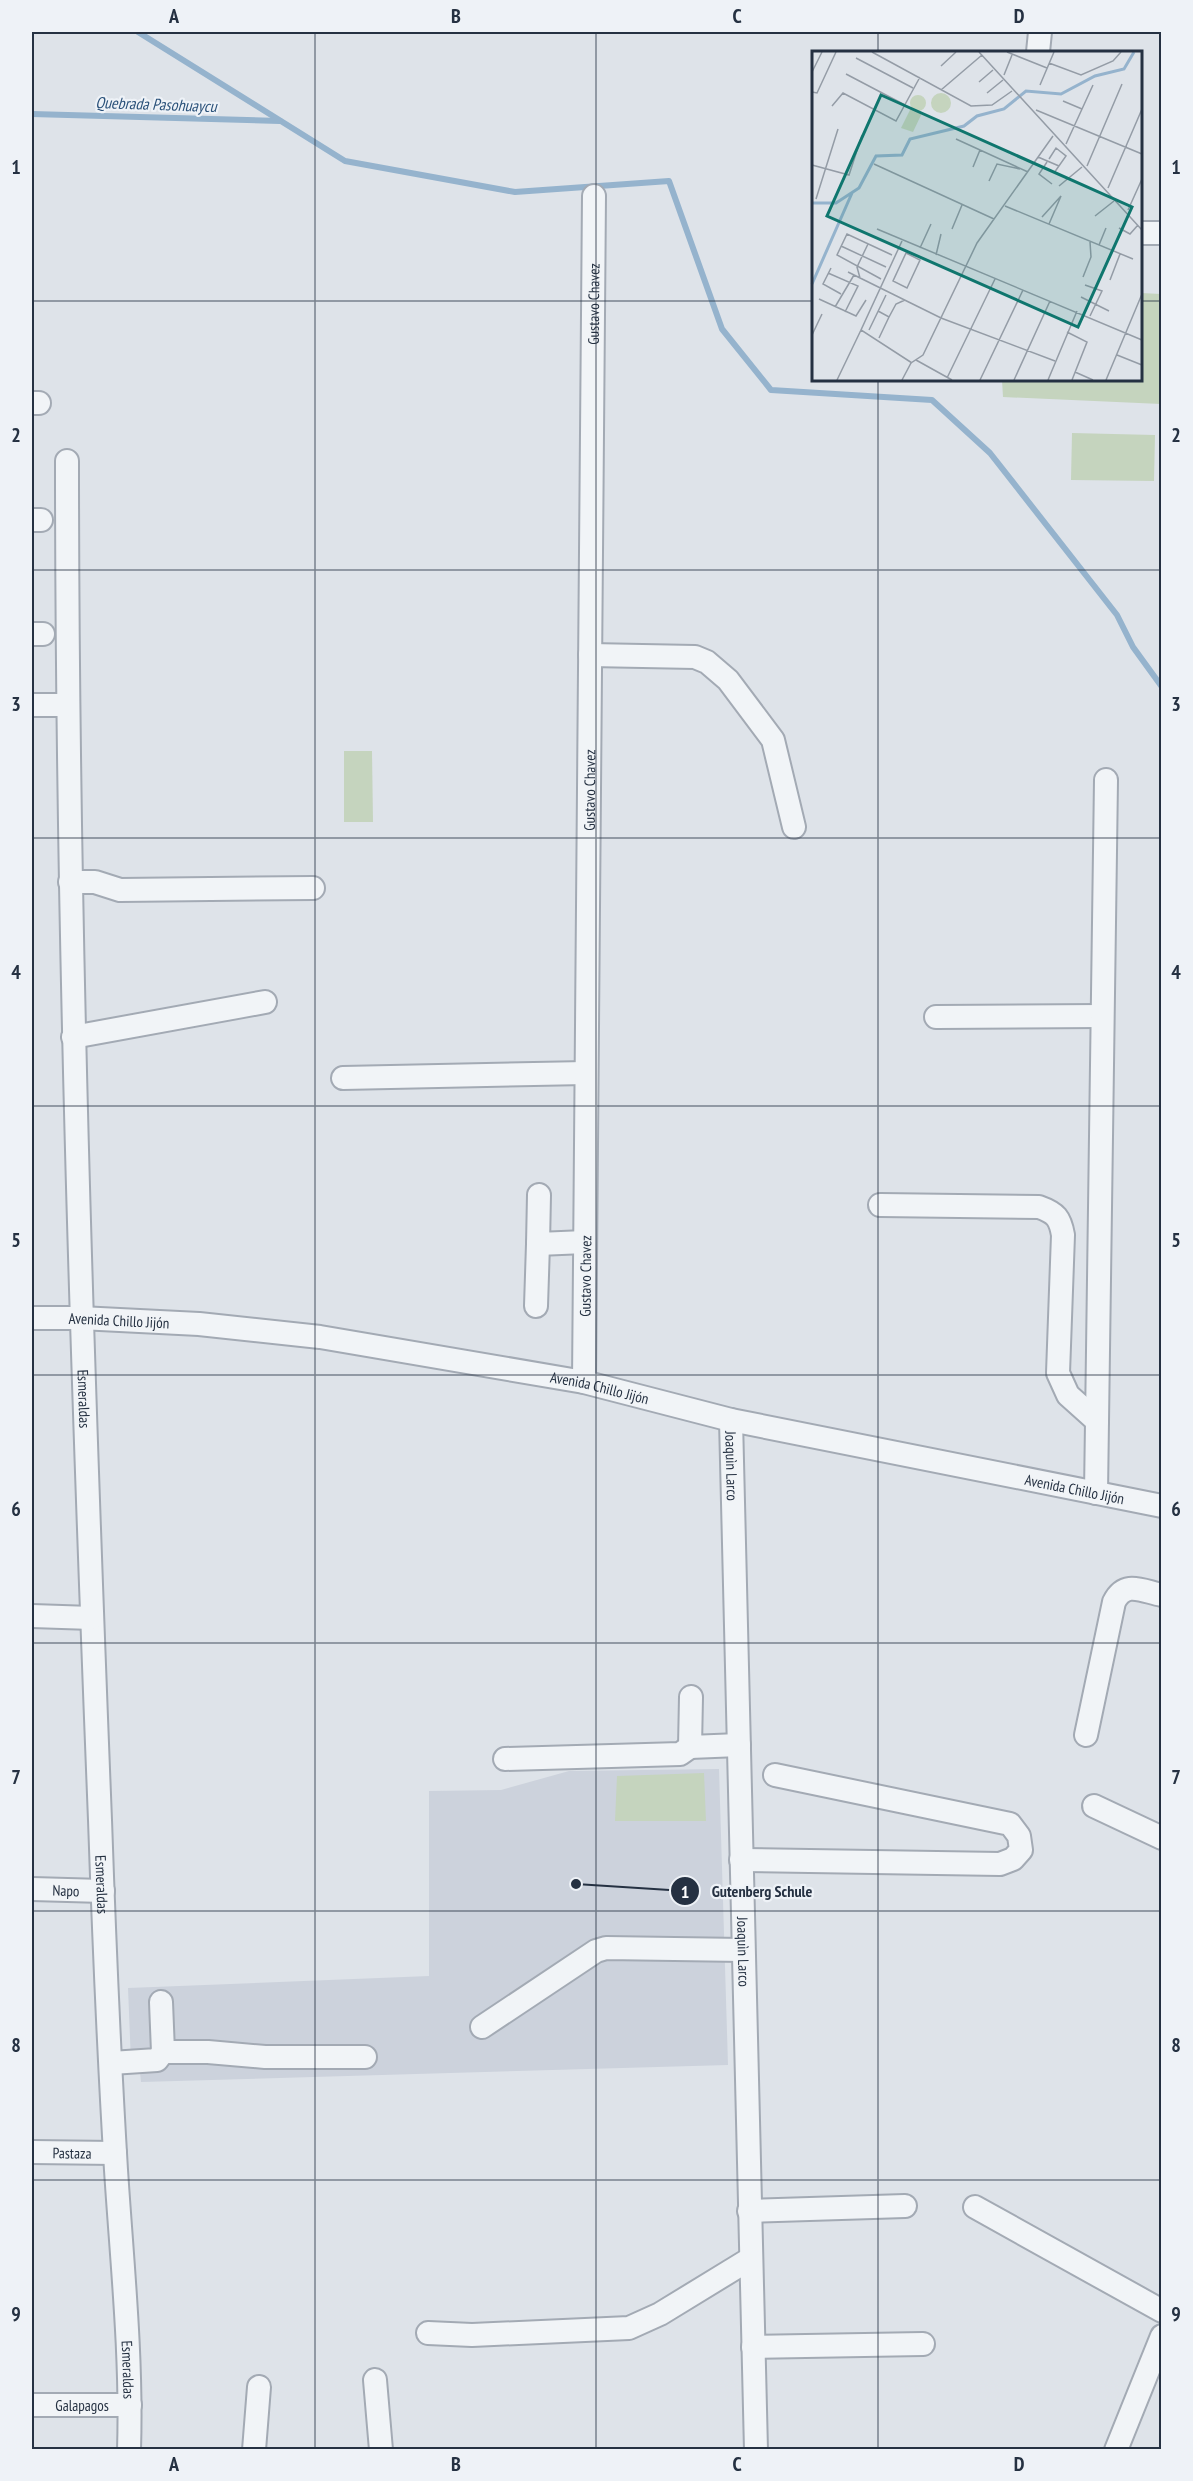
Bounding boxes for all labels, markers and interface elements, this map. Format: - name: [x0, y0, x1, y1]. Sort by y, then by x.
- text: A: [168, 3, 180, 29]
- text: B: [451, 3, 461, 29]
- text: C: [732, 3, 742, 29]
- text: D: [1014, 3, 1025, 29]
- inset map: [812, 51, 1142, 381]
- water label: Quebrada Pasohuaycu: [95, 92, 218, 116]
- text: 1: [11, 154, 21, 180]
- text: 1: [1171, 154, 1181, 180]
- street label: Gustavo Chavez: [583, 263, 603, 345]
- text: 2: [11, 422, 21, 448]
- text: 2: [1171, 422, 1181, 448]
- text: 3: [11, 691, 21, 717]
- text: 3: [1171, 691, 1181, 717]
- street label: Gustavo Chavez: [579, 749, 599, 831]
- text: 4: [11, 959, 21, 985]
- text: 4: [1171, 959, 1181, 985]
- text: 5: [11, 1227, 21, 1253]
- text: 5: [1171, 1227, 1181, 1253]
- street label: Gustavo Chavez: [575, 1235, 595, 1317]
- street label: Avenida Chillo Jijón: [69, 1309, 170, 1332]
- street label: Avenida Chillo Jijón: [549, 1367, 651, 1408]
- street label: Esmeraldas: [74, 1369, 95, 1428]
- street label: Joaquìn Larco: [722, 1430, 742, 1501]
- street label: Avenida Chillo Jijón: [1023, 1469, 1126, 1508]
- text: 6: [11, 1496, 21, 1522]
- text: 6: [1171, 1496, 1181, 1522]
- text: 7: [11, 1764, 21, 1790]
- text: 7: [1171, 1764, 1181, 1790]
- street label: Esmeraldas: [92, 1855, 113, 1914]
- callout: Gutenberg Schule: [670, 1874, 824, 1908]
- street label: Napo: [52, 1880, 80, 1900]
- text: 1: [681, 1880, 689, 1903]
- text: Gutenberg Schule: [712, 1881, 812, 1901]
- street label: Joaquìn Larco: [734, 1916, 754, 1987]
- text: 8: [11, 2032, 21, 2058]
- text: 8: [1171, 2032, 1181, 2058]
- street label: Pastaza: [52, 2143, 92, 2162]
- text: 9: [11, 2301, 21, 2327]
- text: 9: [1171, 2301, 1181, 2327]
- street label: Esmeraldas: [118, 2340, 139, 2399]
- street label: Galapagos: [55, 2396, 109, 2415]
- text: A: [168, 2451, 180, 2477]
- text: B: [451, 2451, 461, 2477]
- text: C: [732, 2451, 742, 2477]
- text: D: [1014, 2451, 1025, 2477]

